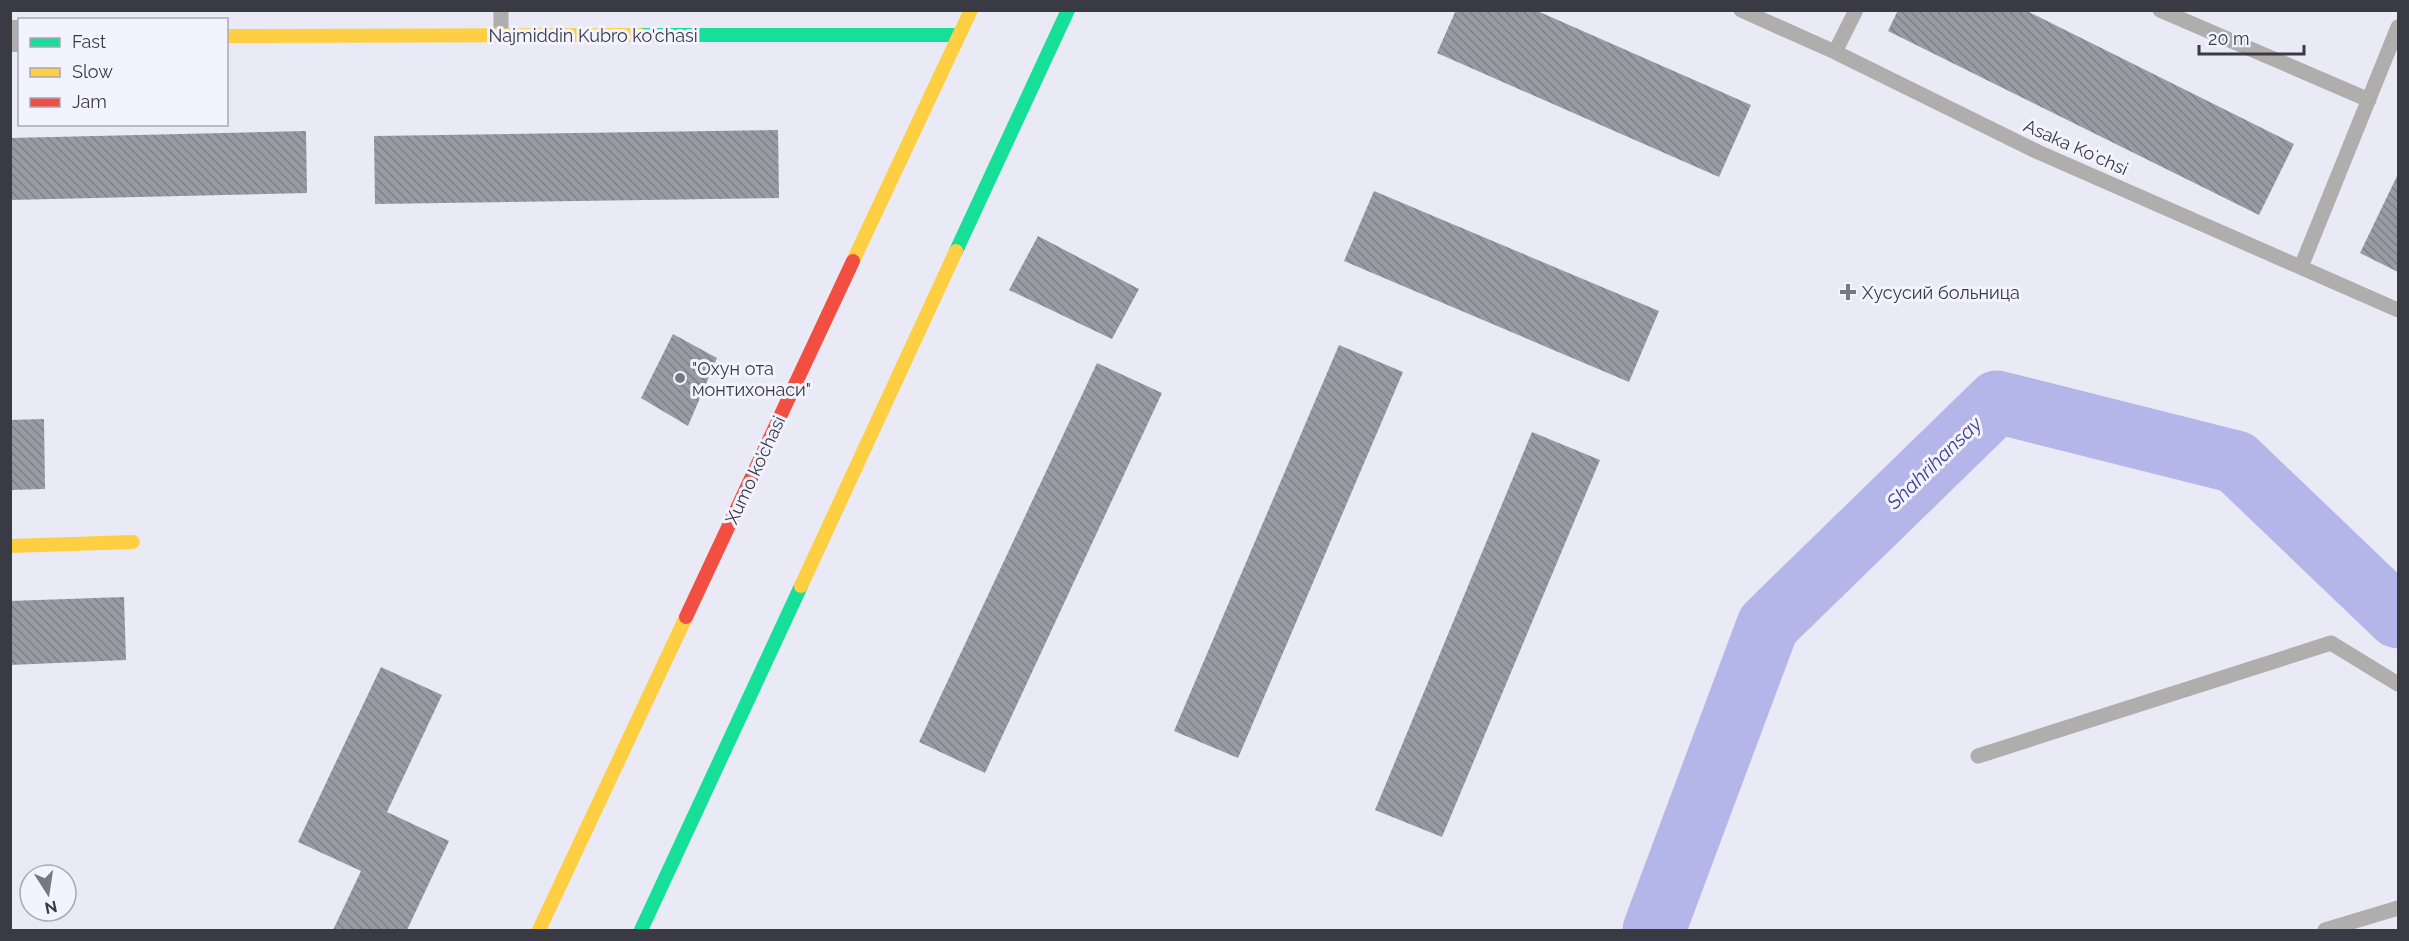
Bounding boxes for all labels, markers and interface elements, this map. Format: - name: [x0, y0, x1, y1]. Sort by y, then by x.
- legend: [18, 18, 228, 126]
- scale bar: [2199, 18, 2304, 56]
- street label: Najmiddin Kubro ko'chasi: [488, 25, 698, 46]
- text: 20 m: [2208, 28, 2250, 49]
- text: Fast: [72, 31, 106, 52]
- text: Slow: [72, 61, 113, 82]
- text: Jam: [72, 91, 107, 112]
- street label: Asaka Koʻchsi: [2021, 115, 2131, 179]
- place label: Хусусий больница: [1862, 282, 2020, 303]
- marker: Хусусий больница: [1839, 283, 1857, 301]
- place label: "Охун ота монтихонаси": [692, 358, 811, 400]
- marker: "Охун ота монтихонаси": [673, 371, 687, 385]
- water label: Shahrihansay: [1881, 411, 1987, 515]
- street label: Xumo ko’chasi: [721, 412, 789, 528]
- north arrow: [18, 863, 78, 923]
- text: N: [43, 897, 59, 918]

